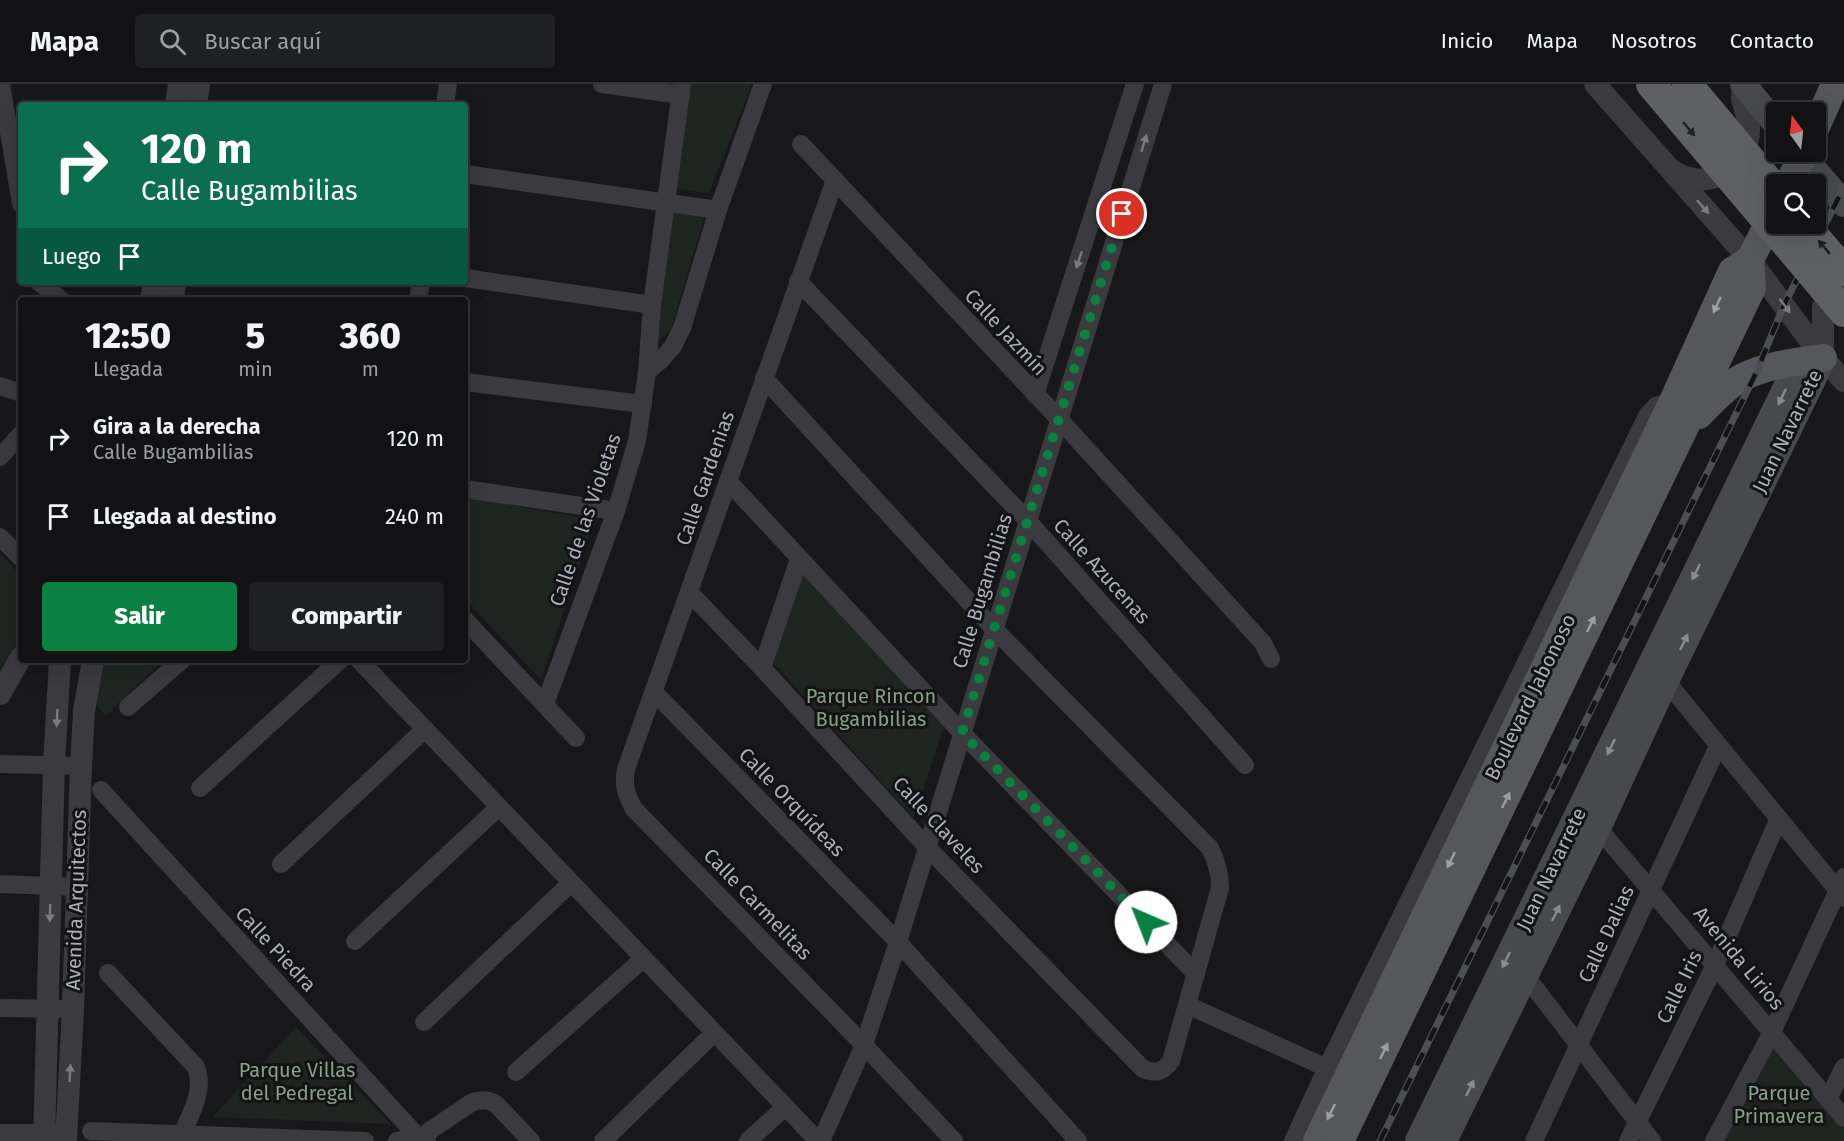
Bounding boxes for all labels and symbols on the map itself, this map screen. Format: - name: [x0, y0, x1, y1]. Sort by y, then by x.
- north arrow: [1766, 102, 1826, 162]
- one-way arrow: [1682, 121, 1695, 136]
- one-way arrow: [1140, 134, 1149, 152]
- pin: [1096, 188, 1147, 239]
- one-way arrow: [1696, 199, 1709, 214]
- one-way arrow: [1818, 240, 1831, 255]
- one-way arrow: [1074, 251, 1083, 269]
- street label: Calle Jazmín: [960, 284, 1052, 380]
- one-way arrow: [1712, 297, 1721, 314]
- one-way arrow: [1779, 298, 1791, 314]
- street label: Juan Navarrete: [1747, 366, 1827, 496]
- one-way arrow: [1777, 388, 1786, 405]
- street label: Calle Gardenias: [671, 408, 739, 548]
- street label: Calle de las Violetas: [544, 431, 626, 609]
- street label: Calle Bugambilias: [947, 511, 1017, 671]
- street label: Calle Azucenas: [1049, 514, 1155, 628]
- one-way arrow: [1692, 563, 1702, 581]
- street label: Boulevard Jabonoso: [1479, 610, 1581, 784]
- one-way arrow: [1586, 616, 1595, 633]
- one-way arrow: [1680, 634, 1689, 651]
- park label: Parque Rincon Bugambilias: [806, 684, 936, 731]
- one-way arrow: [52, 709, 61, 728]
- one-way arrow: [1606, 739, 1615, 756]
- street label: Calle Orquídeas: [734, 742, 850, 862]
- street label: Calle Claveles: [888, 772, 990, 878]
- one-way arrow: [1501, 791, 1511, 808]
- street label: Juan Navarrete: [1511, 804, 1591, 934]
- street label: Avenida Arquitectos: [61, 809, 91, 991]
- street label: Calle Carmelitas: [699, 843, 817, 965]
- one-way arrow: [1447, 852, 1456, 869]
- street label: Calle Dalias: [1573, 882, 1639, 986]
- position arrow: [1114, 890, 1178, 954]
- street label: Calle Piedra: [231, 901, 321, 997]
- street label: Avenida Lirios: [1689, 901, 1789, 1015]
- one-way arrow: [46, 904, 55, 923]
- one-way arrow: [1551, 905, 1561, 922]
- street label: Calle Iris: [1651, 947, 1707, 1027]
- one-way arrow: [1501, 951, 1510, 968]
- one-way arrow: [1379, 1042, 1388, 1059]
- park label: Parque Villas del Pedregal: [239, 1058, 355, 1105]
- one-way arrow: [65, 1064, 74, 1083]
- one-way arrow: [1465, 1080, 1475, 1097]
- park label: Parque Primavera: [1734, 1081, 1824, 1128]
- one-way arrow: [1327, 1103, 1337, 1121]

